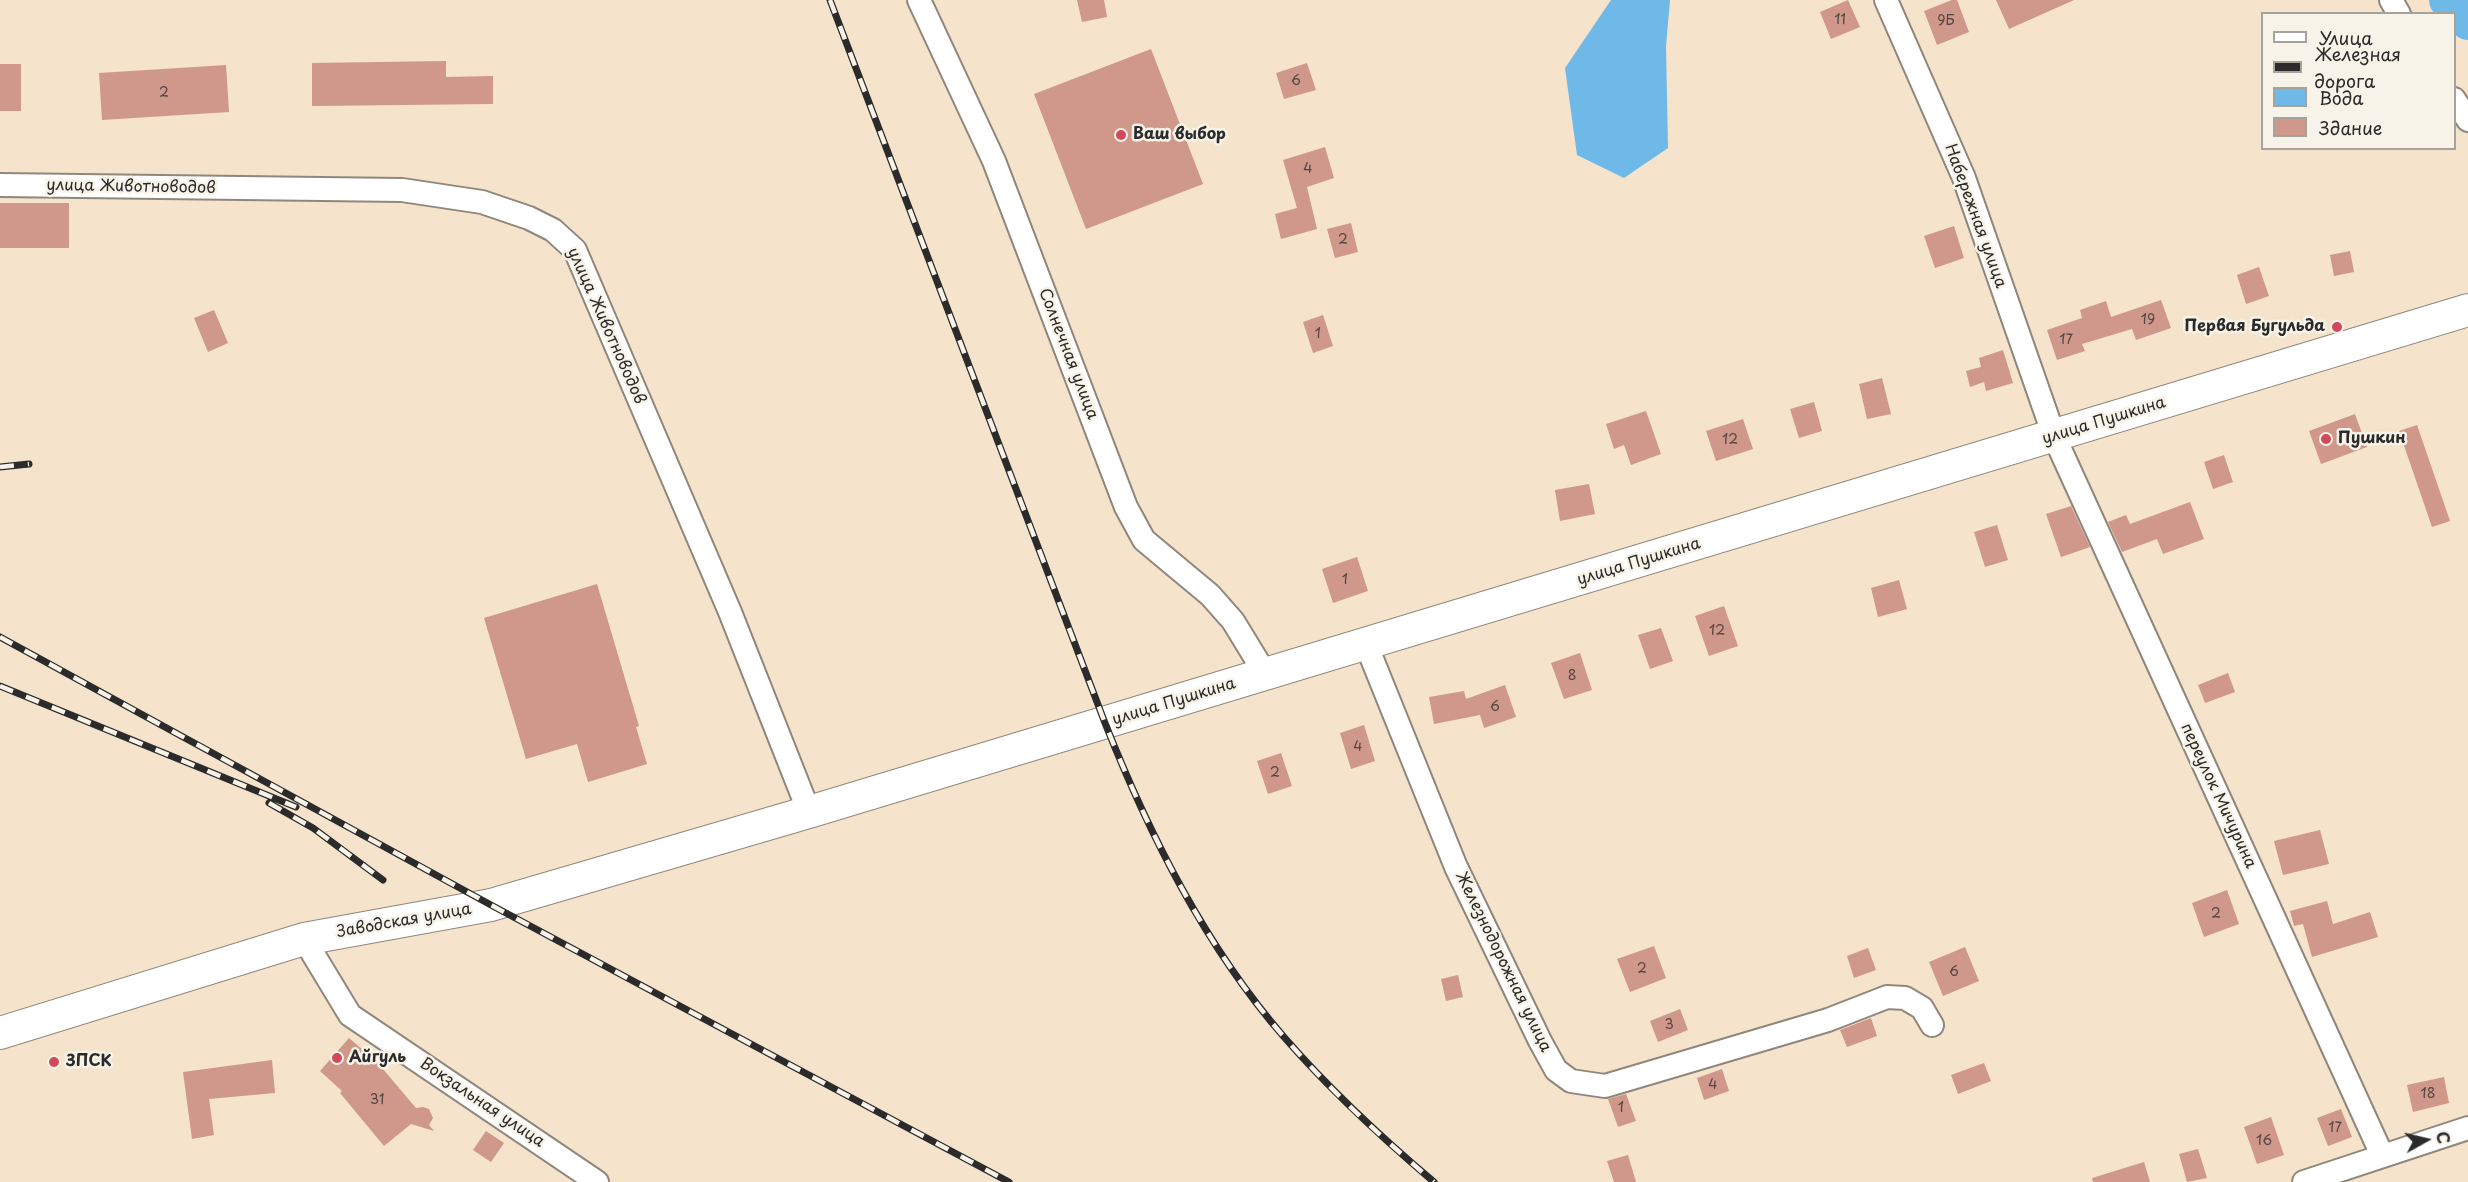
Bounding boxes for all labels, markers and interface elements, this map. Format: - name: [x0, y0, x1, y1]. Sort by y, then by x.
- house number: 11: [1834, 12, 1846, 28]
- legend: [2261, 12, 2456, 150]
- house number: 9Б: [1937, 13, 1955, 29]
- text: Улица: [2319, 24, 2373, 51]
- text: Железная дорога: [2314, 40, 2401, 94]
- house number: 6: [1291, 73, 1301, 89]
- text: Вода: [2319, 84, 2364, 111]
- house number: 2: [159, 85, 169, 101]
- text: Здание: [2319, 114, 2382, 141]
- place label: Ваш выбор: [1133, 125, 1226, 145]
- marker: Ваш выбор: [1114, 128, 1128, 142]
- street label: Набережная улица: [1940, 141, 2010, 291]
- house number: 4: [1303, 161, 1313, 177]
- street label: улица Животноводов: [46, 176, 216, 198]
- house number: 2: [1338, 232, 1348, 248]
- street label: улица Животноводов: [563, 245, 649, 407]
- street label: Солнечная улица: [1034, 286, 1102, 422]
- house number: 19: [2141, 312, 2155, 328]
- place label: Первая Бугульда: [2185, 317, 2325, 337]
- marker: Первая Бугульда: [2330, 320, 2344, 334]
- house number: 1: [1315, 326, 1321, 342]
- house number: 17: [2059, 332, 2073, 348]
- street label: улица Пушкина: [2040, 393, 2168, 449]
- place label: Пушкин: [2338, 429, 2406, 449]
- house number: 12: [1722, 432, 1738, 448]
- marker: Пушкин: [2319, 432, 2333, 446]
- street label: улица Пушкина: [1575, 534, 1703, 590]
- house number: 1: [1342, 572, 1348, 588]
- house number: 12: [1709, 623, 1725, 639]
- house number: 8: [1568, 668, 1576, 684]
- street label: улица Пушкина: [1110, 674, 1238, 730]
- house number: 6: [1490, 699, 1500, 715]
- street label: переулок Мичурина: [2176, 720, 2260, 872]
- house number: 4: [1353, 739, 1363, 755]
- house number: 2: [1270, 765, 1280, 781]
- street label: Железнодорожная улица: [1451, 869, 1555, 1055]
- street label: Заводская улица: [335, 900, 473, 942]
- house number: 2: [2211, 906, 2221, 922]
- house number: 2: [1637, 961, 1647, 977]
- house number: 6: [1949, 964, 1959, 980]
- house number: 3: [1664, 1017, 1674, 1033]
- place label: Айгуль: [349, 1048, 406, 1068]
- marker: Айгуль: [330, 1051, 344, 1065]
- place label: ЗПСК: [66, 1052, 111, 1072]
- street label: Вокзальная улица: [416, 1054, 548, 1152]
- marker: ЗПСК: [47, 1055, 61, 1069]
- house number: 4: [1708, 1077, 1718, 1093]
- house number: 18: [2420, 1086, 2436, 1102]
- house number: 31: [370, 1092, 384, 1108]
- house number: 1: [1618, 1100, 1624, 1116]
- north arrow: [2396, 1110, 2456, 1170]
- house number: 17: [2328, 1120, 2342, 1136]
- text: С: [2431, 1130, 2457, 1145]
- house number: 16: [2256, 1133, 2272, 1149]

